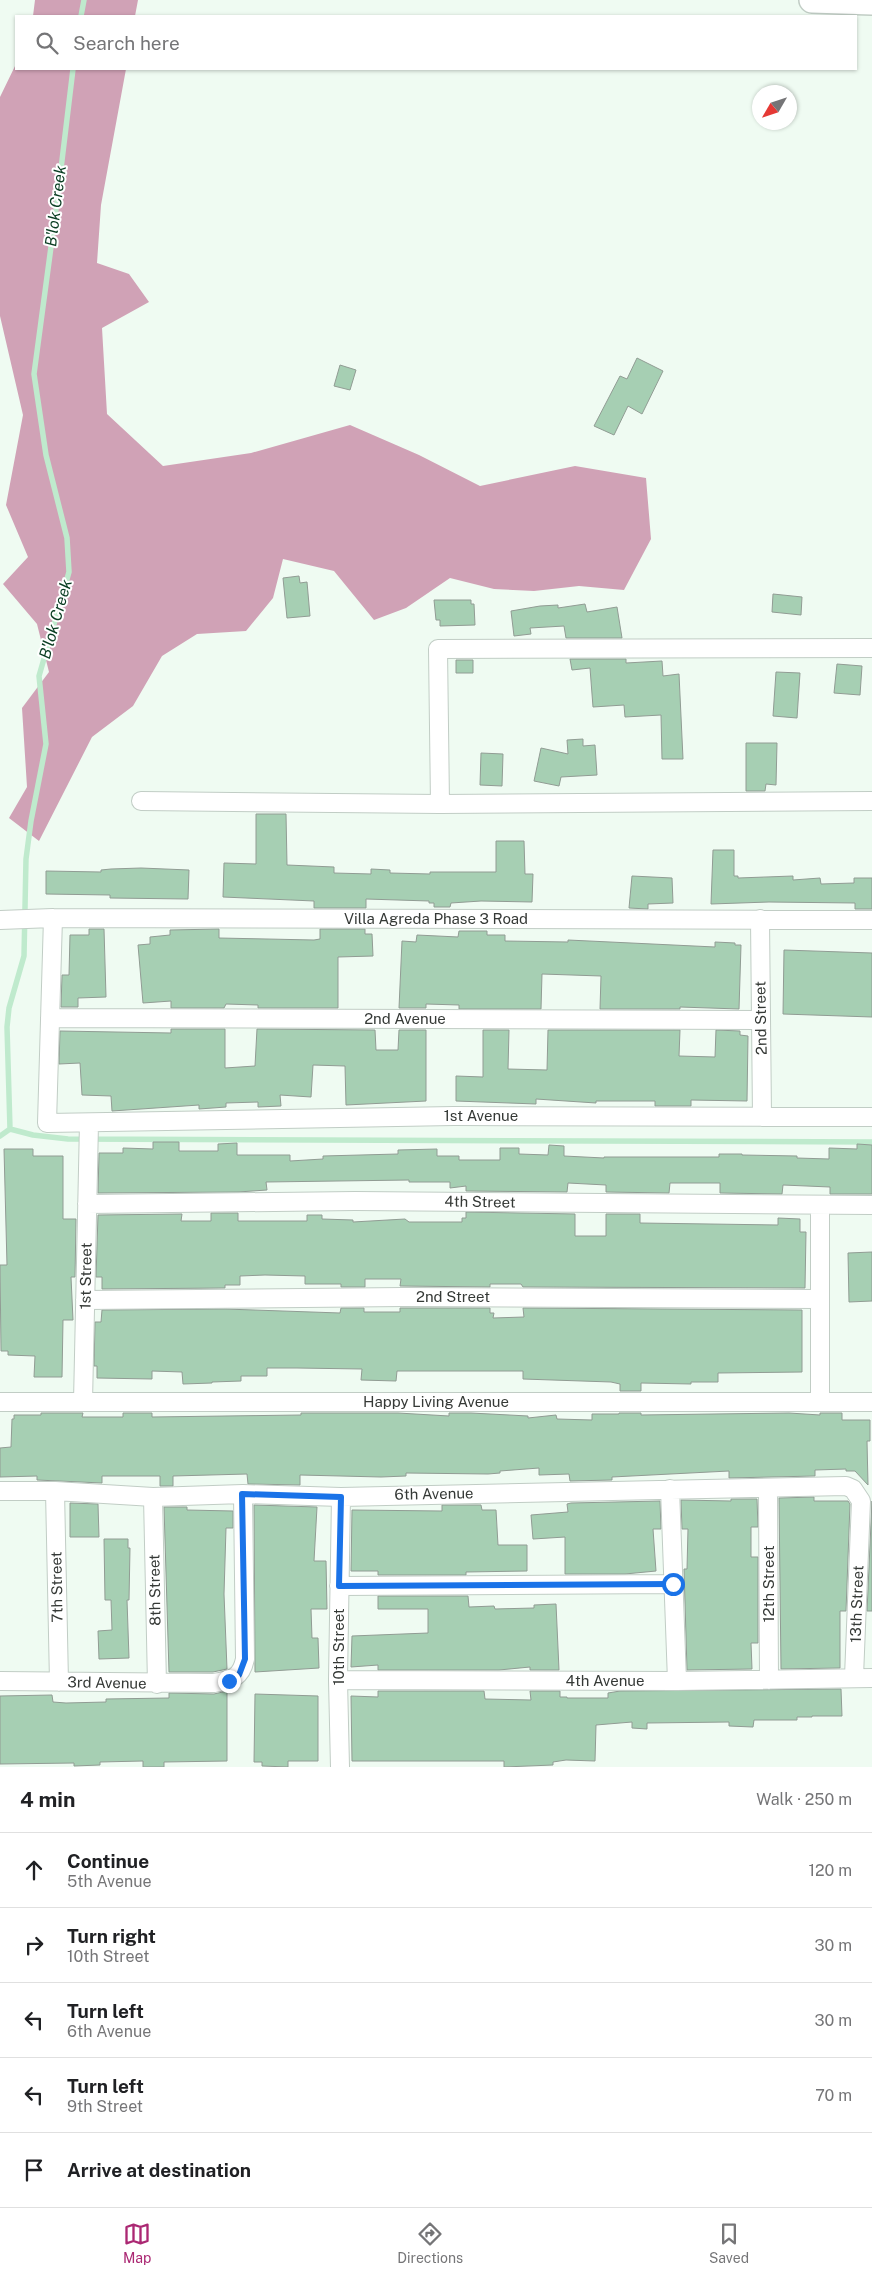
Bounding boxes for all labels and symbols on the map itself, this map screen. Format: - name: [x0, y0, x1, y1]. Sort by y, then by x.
- north arrow: [752, 85, 797, 130]
- water label: B'lok Creek: [41, 164, 70, 248]
- water label: B'lok Creek: [35, 577, 76, 661]
- street label: Villa Agreda Phase 3 Road: [344, 910, 528, 927]
- street label: 2nd Street: [751, 981, 770, 1055]
- street label: 2nd Avenue: [364, 1010, 446, 1027]
- street label: 1st Avenue: [444, 1107, 518, 1124]
- street label: 4th Street: [444, 1192, 516, 1211]
- street label: 1st Street: [76, 1242, 95, 1310]
- street label: 2nd Street: [416, 1288, 490, 1305]
- street label: Happy Living Avenue: [363, 1393, 509, 1410]
- street label: 6th Avenue: [394, 1484, 474, 1503]
- street label: 12th Street: [760, 1545, 777, 1623]
- street label: 7th Street: [47, 1551, 66, 1623]
- street label: 8th Street: [145, 1554, 164, 1626]
- street label: 13th Street: [847, 1565, 866, 1643]
- route start: [662, 1573, 685, 1596]
- street label: 10th Street: [330, 1608, 347, 1686]
- route end: [218, 1670, 241, 1693]
- street label: 4th Avenue: [565, 1672, 645, 1689]
- street label: 3rd Avenue: [67, 1673, 147, 1692]

